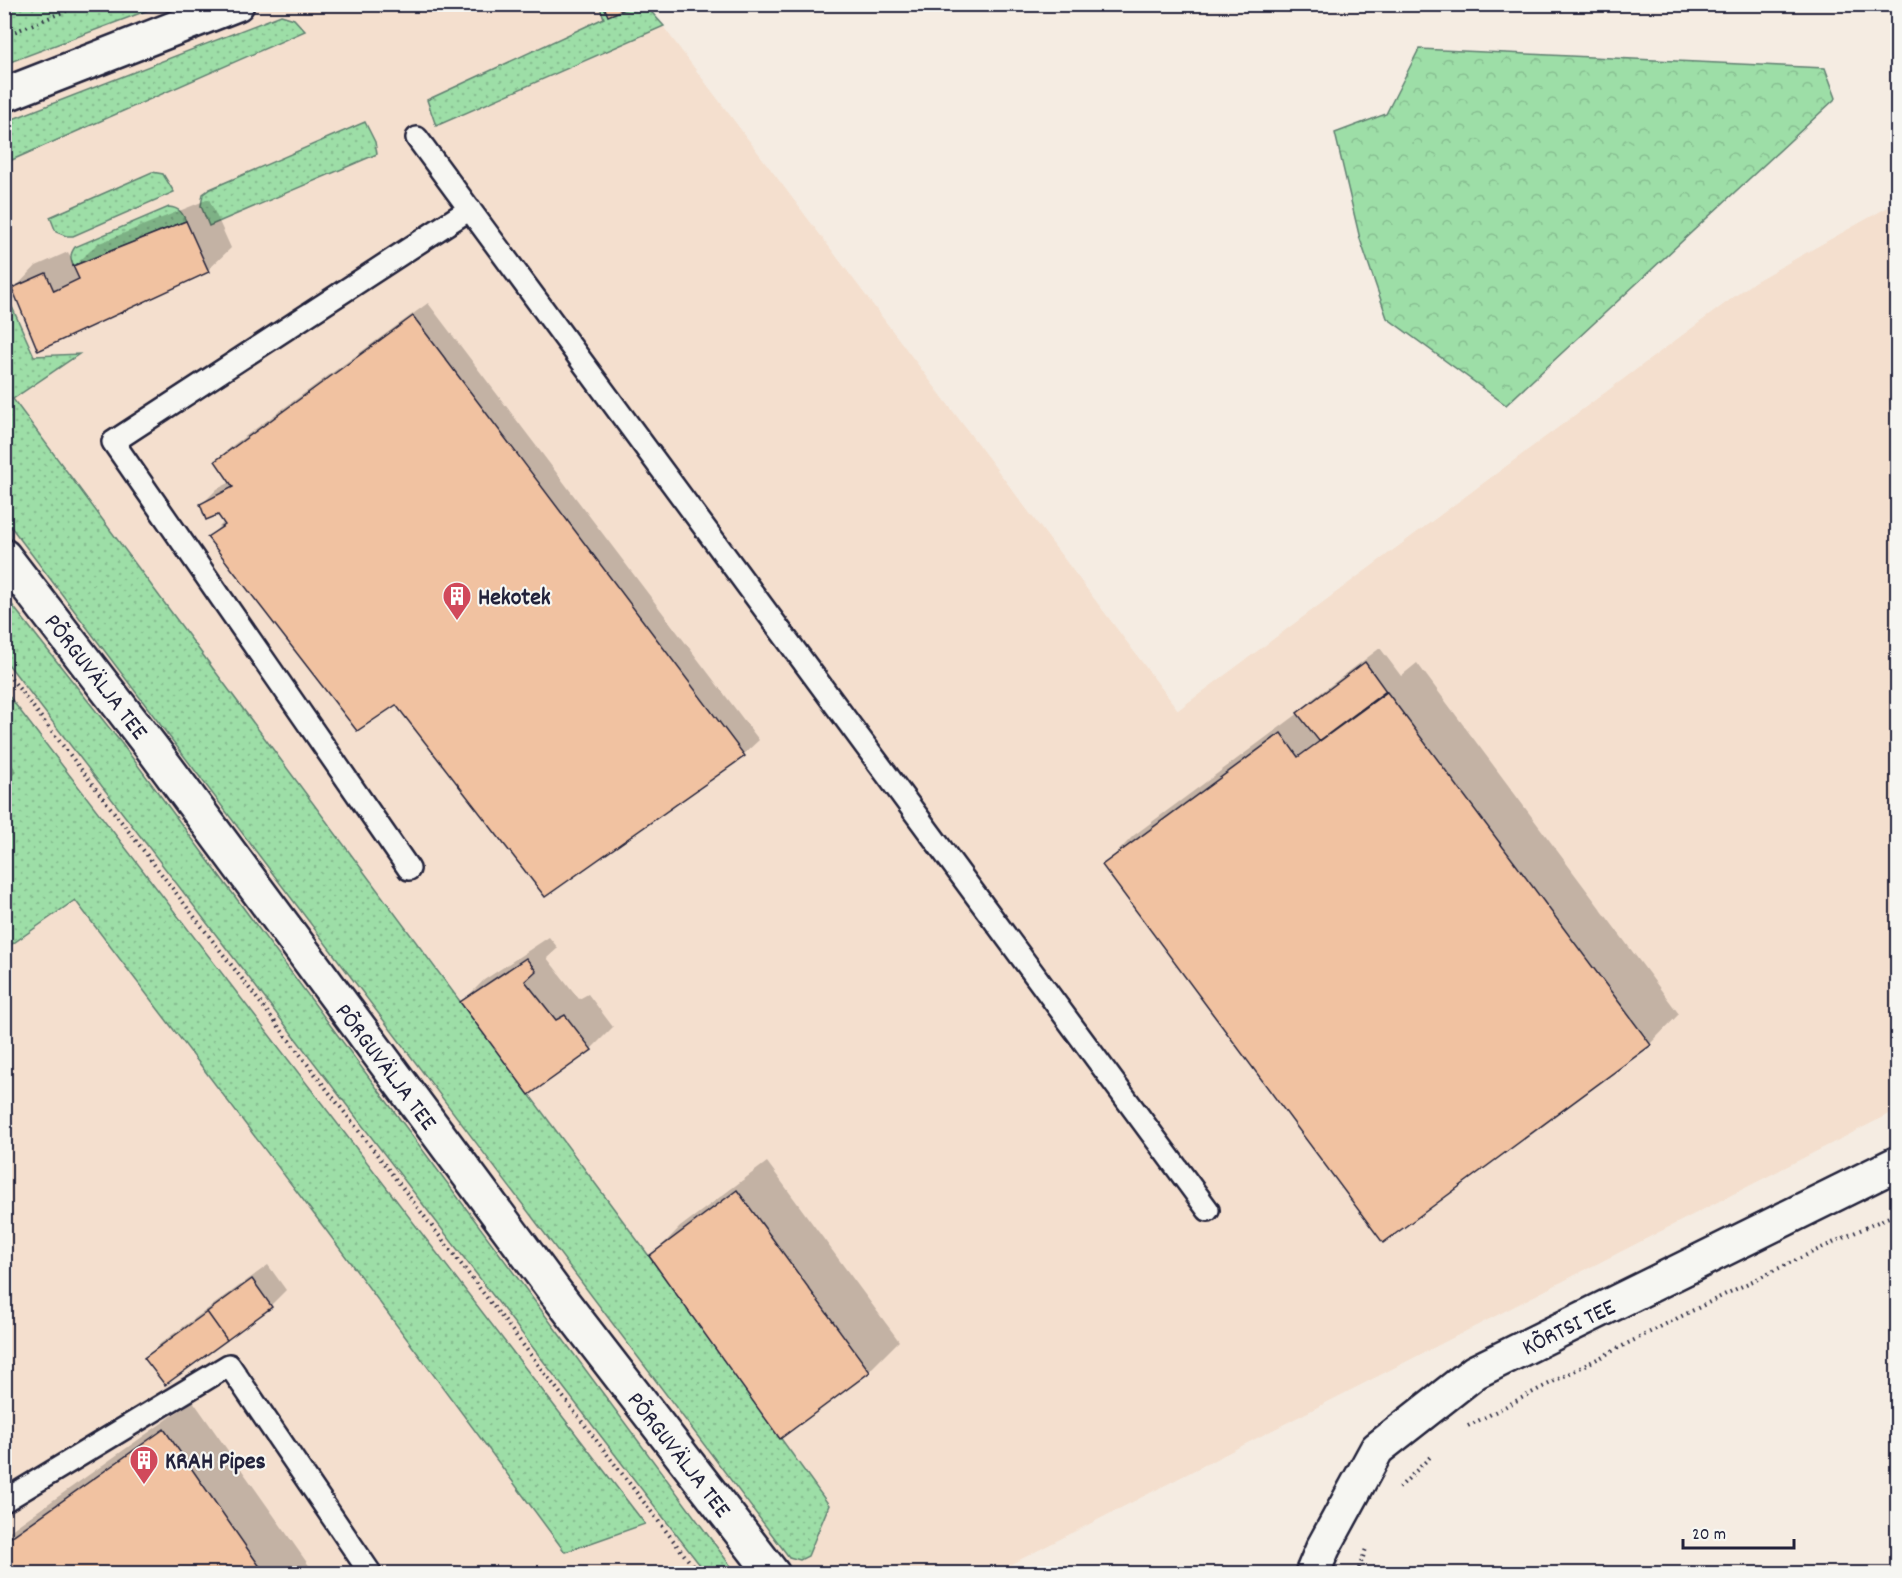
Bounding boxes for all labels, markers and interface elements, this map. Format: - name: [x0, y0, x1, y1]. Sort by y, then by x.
- building icon: Hekotek: [441, 580, 473, 622]
- place label: Hekotek: [478, 582, 551, 616]
- street label: PÕRGUVÄLJA TEE: [35, 608, 155, 748]
- street label: PÕRGUVÄLJA TEE: [325, 997, 444, 1139]
- street label: KÕRTSI TEE: [1517, 1291, 1622, 1366]
- street label: PÕRGUVÄLJA TEE: [618, 1386, 738, 1526]
- building icon: KRAH Pipes: [128, 1444, 160, 1486]
- place label: KRAH Pipes: [165, 1446, 266, 1480]
- scale bar: [1683, 1512, 1794, 1550]
- text: 20 m: [1692, 1523, 1726, 1548]

